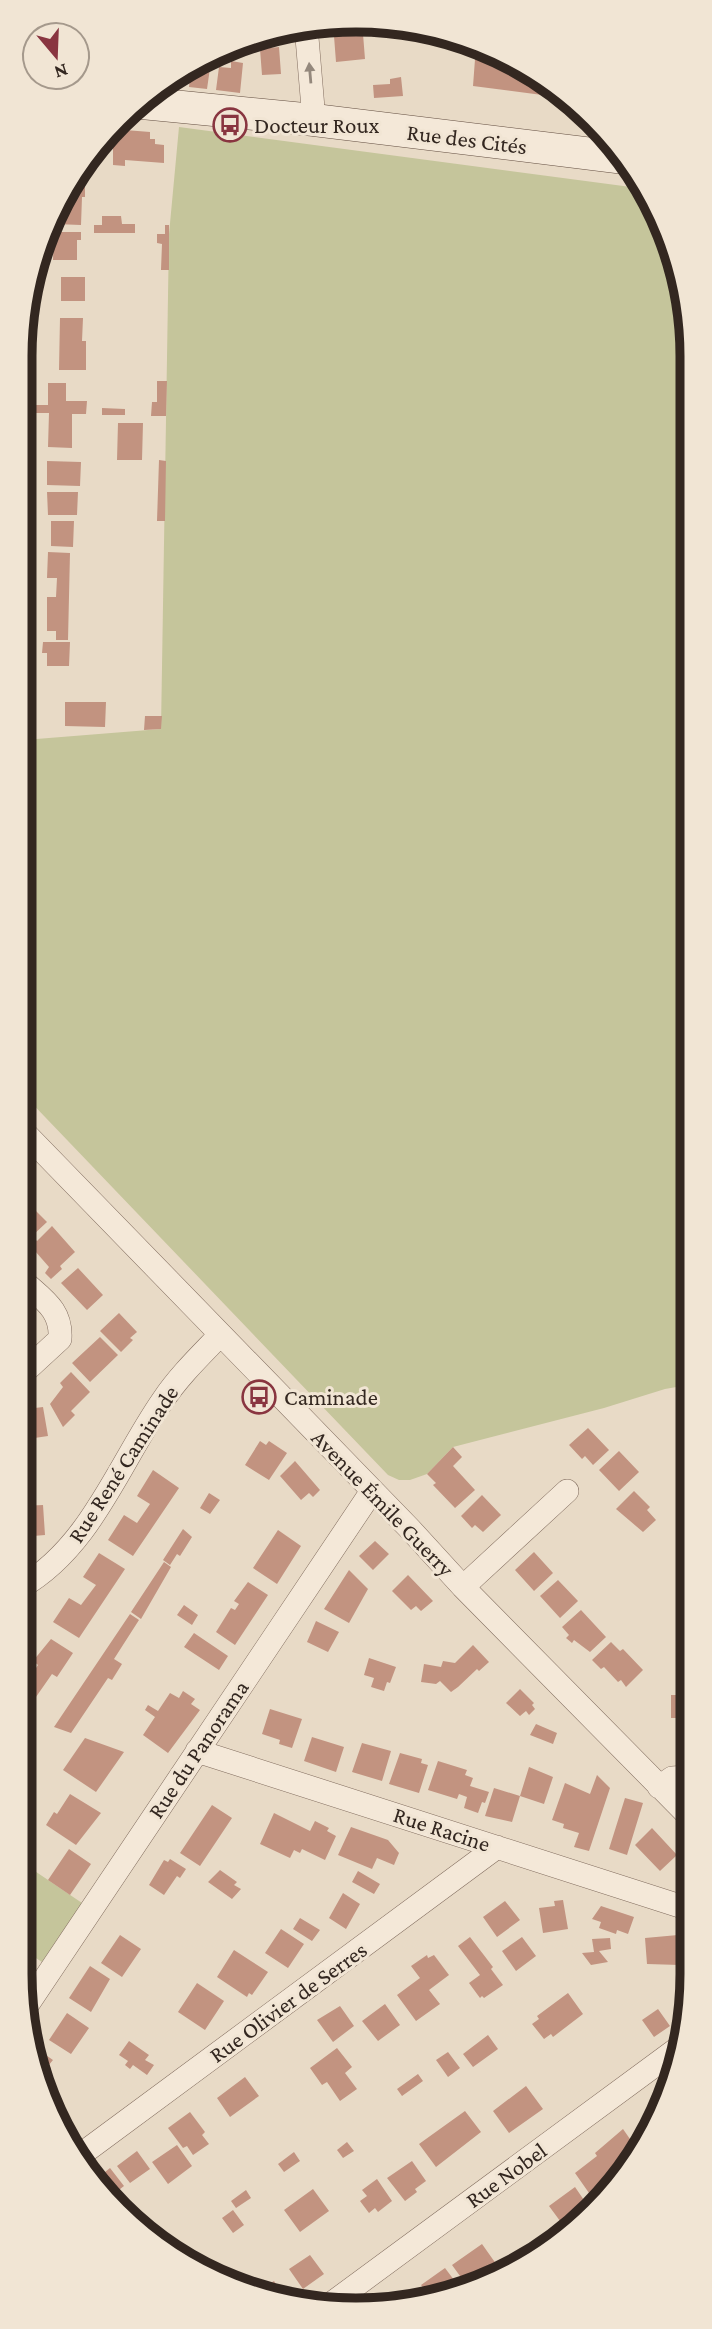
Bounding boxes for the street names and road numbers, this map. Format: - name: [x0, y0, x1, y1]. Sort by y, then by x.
- street label: Rue des Cités: [405, 119, 529, 159]
- street label: Rue René Caminade: [62, 1380, 184, 1548]
- street label: Avenue Émile Guerry: [306, 1424, 460, 1582]
- street label: Rue du Panorama: [142, 1675, 254, 1823]
- street label: Rue Racine: [390, 1801, 494, 1857]
- street label: Rue Olivier de Serres: [204, 1936, 372, 2068]
- street label: Rue Nobel: [461, 2137, 551, 2213]

